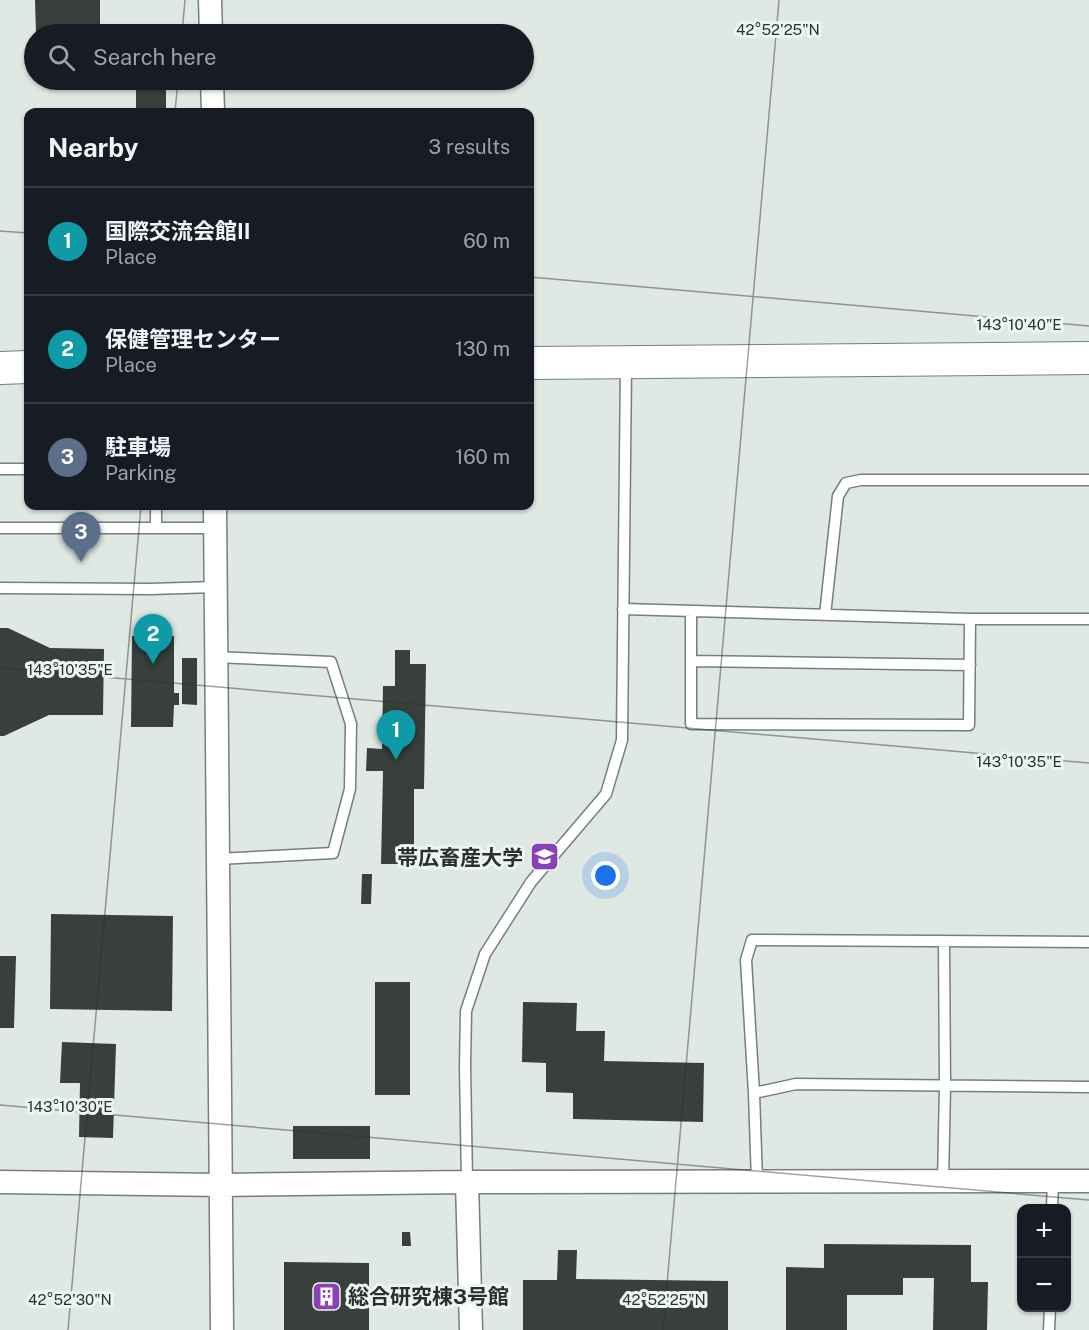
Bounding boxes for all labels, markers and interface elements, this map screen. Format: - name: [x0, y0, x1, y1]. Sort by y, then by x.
- text: 42°52'25"N: [736, 21, 820, 38]
- search box: [24, 24, 534, 90]
- icon: search: [45, 41, 78, 74]
- text: Search here: [93, 44, 217, 70]
- text: Nearby: [48, 132, 138, 163]
- text: 3 results: [429, 135, 510, 159]
- text: 国際交流会館II: [105, 218, 251, 244]
- text: 1: [63, 229, 72, 253]
- text: 60 m: [463, 229, 510, 253]
- text: Place: [105, 245, 157, 269]
- text: 143°10'40"E: [976, 316, 1062, 333]
- text: 保健管理センター: [105, 326, 281, 352]
- text: 2: [61, 337, 74, 361]
- text: 130 m: [455, 337, 510, 361]
- text: Place: [105, 353, 157, 377]
- text: 駐車場: [105, 434, 171, 460]
- text: 3: [61, 445, 74, 469]
- text: 160 m: [455, 445, 510, 469]
- text: Parking: [105, 461, 177, 485]
- pin: 3: [62, 512, 100, 562]
- pin: 2: [134, 614, 172, 664]
- text: 143°10'35"E: [27, 661, 113, 678]
- pin: 1: [376, 710, 416, 760]
- text: 143°10'35"E: [976, 753, 1062, 770]
- school or university icon: 帯広畜産大学: [528, 841, 560, 873]
- place label: 帯広畜産大学: [397, 845, 523, 870]
- your location: [591, 861, 620, 890]
- text: 143°10'30"E: [27, 1098, 113, 1115]
- map controls: [1017, 1204, 1071, 1312]
- button: +: [1017, 1204, 1071, 1258]
- button: −: [1017, 1258, 1071, 1312]
- building icon: 総合研究棟3号館: [311, 1280, 343, 1312]
- place label: 総合研究棟3号館: [348, 1284, 509, 1309]
- text: 42°52'30"N: [28, 1291, 112, 1308]
- text: 42°52'25"N: [622, 1291, 706, 1308]

